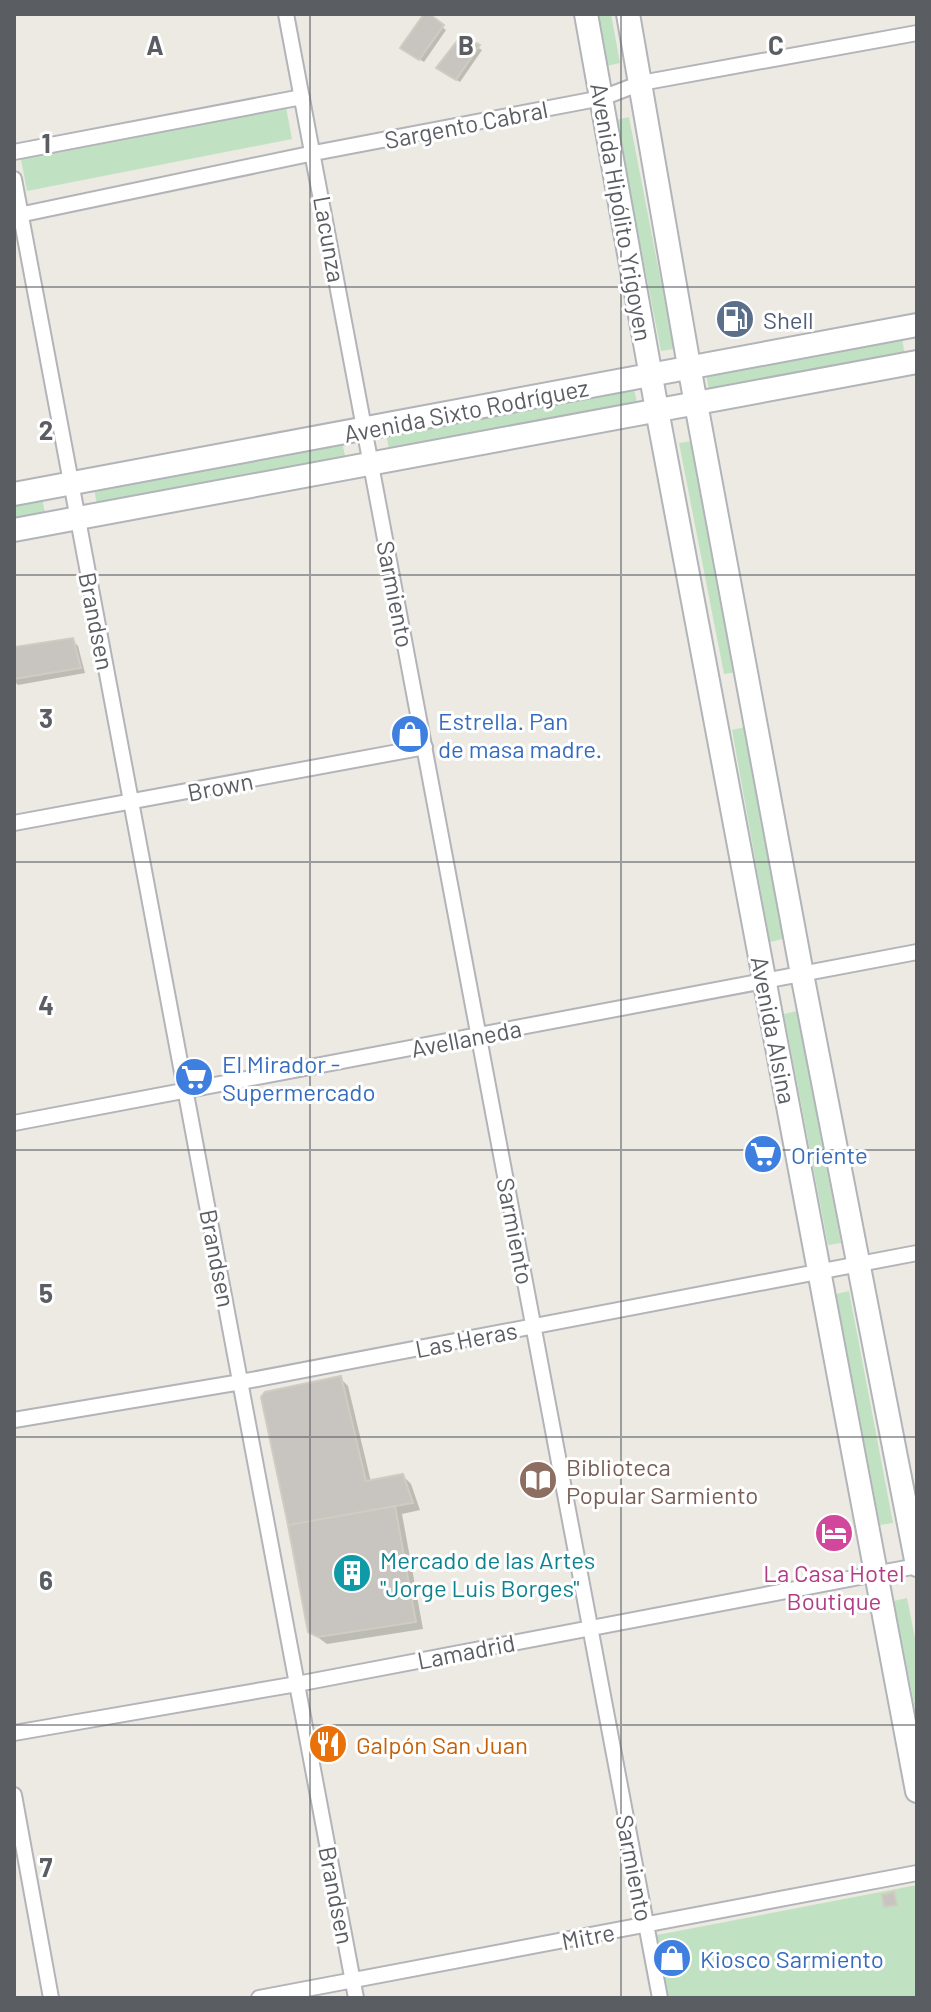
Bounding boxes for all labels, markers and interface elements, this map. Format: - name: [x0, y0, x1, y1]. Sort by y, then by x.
- text: A: [146, 29, 164, 60]
- text: B: [458, 29, 474, 60]
- text: C: [768, 29, 784, 60]
- street label: Avenida Hipólito Yrigoyen: [585, 81, 659, 343]
- street label: Sargento Cabral: [382, 94, 550, 154]
- text: 1: [41, 127, 51, 158]
- street label: Lacunza: [308, 194, 352, 284]
- fuel station icon: Shell: [714, 298, 756, 340]
- place label: Shell: [763, 305, 814, 334]
- street label: Avenida Sixto Rodríguez: [341, 372, 591, 448]
- text: 2: [39, 414, 53, 445]
- street label: Sarmiento: [371, 538, 421, 650]
- street label: Brandsen: [73, 570, 121, 672]
- text: 3: [39, 702, 53, 733]
- place label: Estrella. Pan de masa madre.: [438, 706, 602, 763]
- shop icon: Estrella. Pan de masa madre.: [389, 713, 431, 755]
- street label: Brown: [185, 765, 255, 807]
- street label: Avenida Alsina: [745, 954, 803, 1106]
- text: 4: [38, 989, 54, 1020]
- street label: Avellaneda: [408, 1013, 524, 1063]
- place label: El Mirador - Supermercado: [222, 1049, 376, 1106]
- supermarket icon: El Mirador - Supermercado: [173, 1056, 215, 1098]
- supermarket icon: Oriente: [742, 1133, 784, 1175]
- place label: Oriente: [791, 1140, 868, 1169]
- street label: Sarmiento: [491, 1175, 541, 1287]
- street label: Brandsen: [194, 1207, 242, 1309]
- text: 5: [39, 1277, 53, 1308]
- street label: Las Heras: [413, 1315, 519, 1363]
- place label: Biblioteca Popular Sarmiento: [566, 1452, 758, 1509]
- library icon: Biblioteca Popular Sarmiento: [517, 1459, 559, 1501]
- hotel icon: La Casa Hotel Boutique: [813, 1512, 855, 1554]
- place label: Mercado de las Artes "Jorge Luis Borges": [380, 1545, 595, 1602]
- building icon: Mercado de las Artes "Jorge Luis Borges": [331, 1552, 373, 1594]
- place label: La Casa Hotel Boutique: [763, 1558, 905, 1615]
- text: 6: [39, 1564, 53, 1595]
- street label: Lamadrid: [415, 1627, 517, 1675]
- restaurant icon: Galpón San Juan: [307, 1723, 349, 1765]
- place label: Galpón San Juan: [356, 1730, 528, 1759]
- street label: Sarmiento: [610, 1812, 660, 1924]
- street label: Brandsen: [313, 1844, 361, 1946]
- text: 7: [40, 1851, 53, 1882]
- street label: Mitre: [559, 1917, 617, 1955]
- shop icon: Kiosco Sarmiento: [651, 1937, 693, 1979]
- place label: Kiosco Sarmiento: [700, 1944, 884, 1973]

